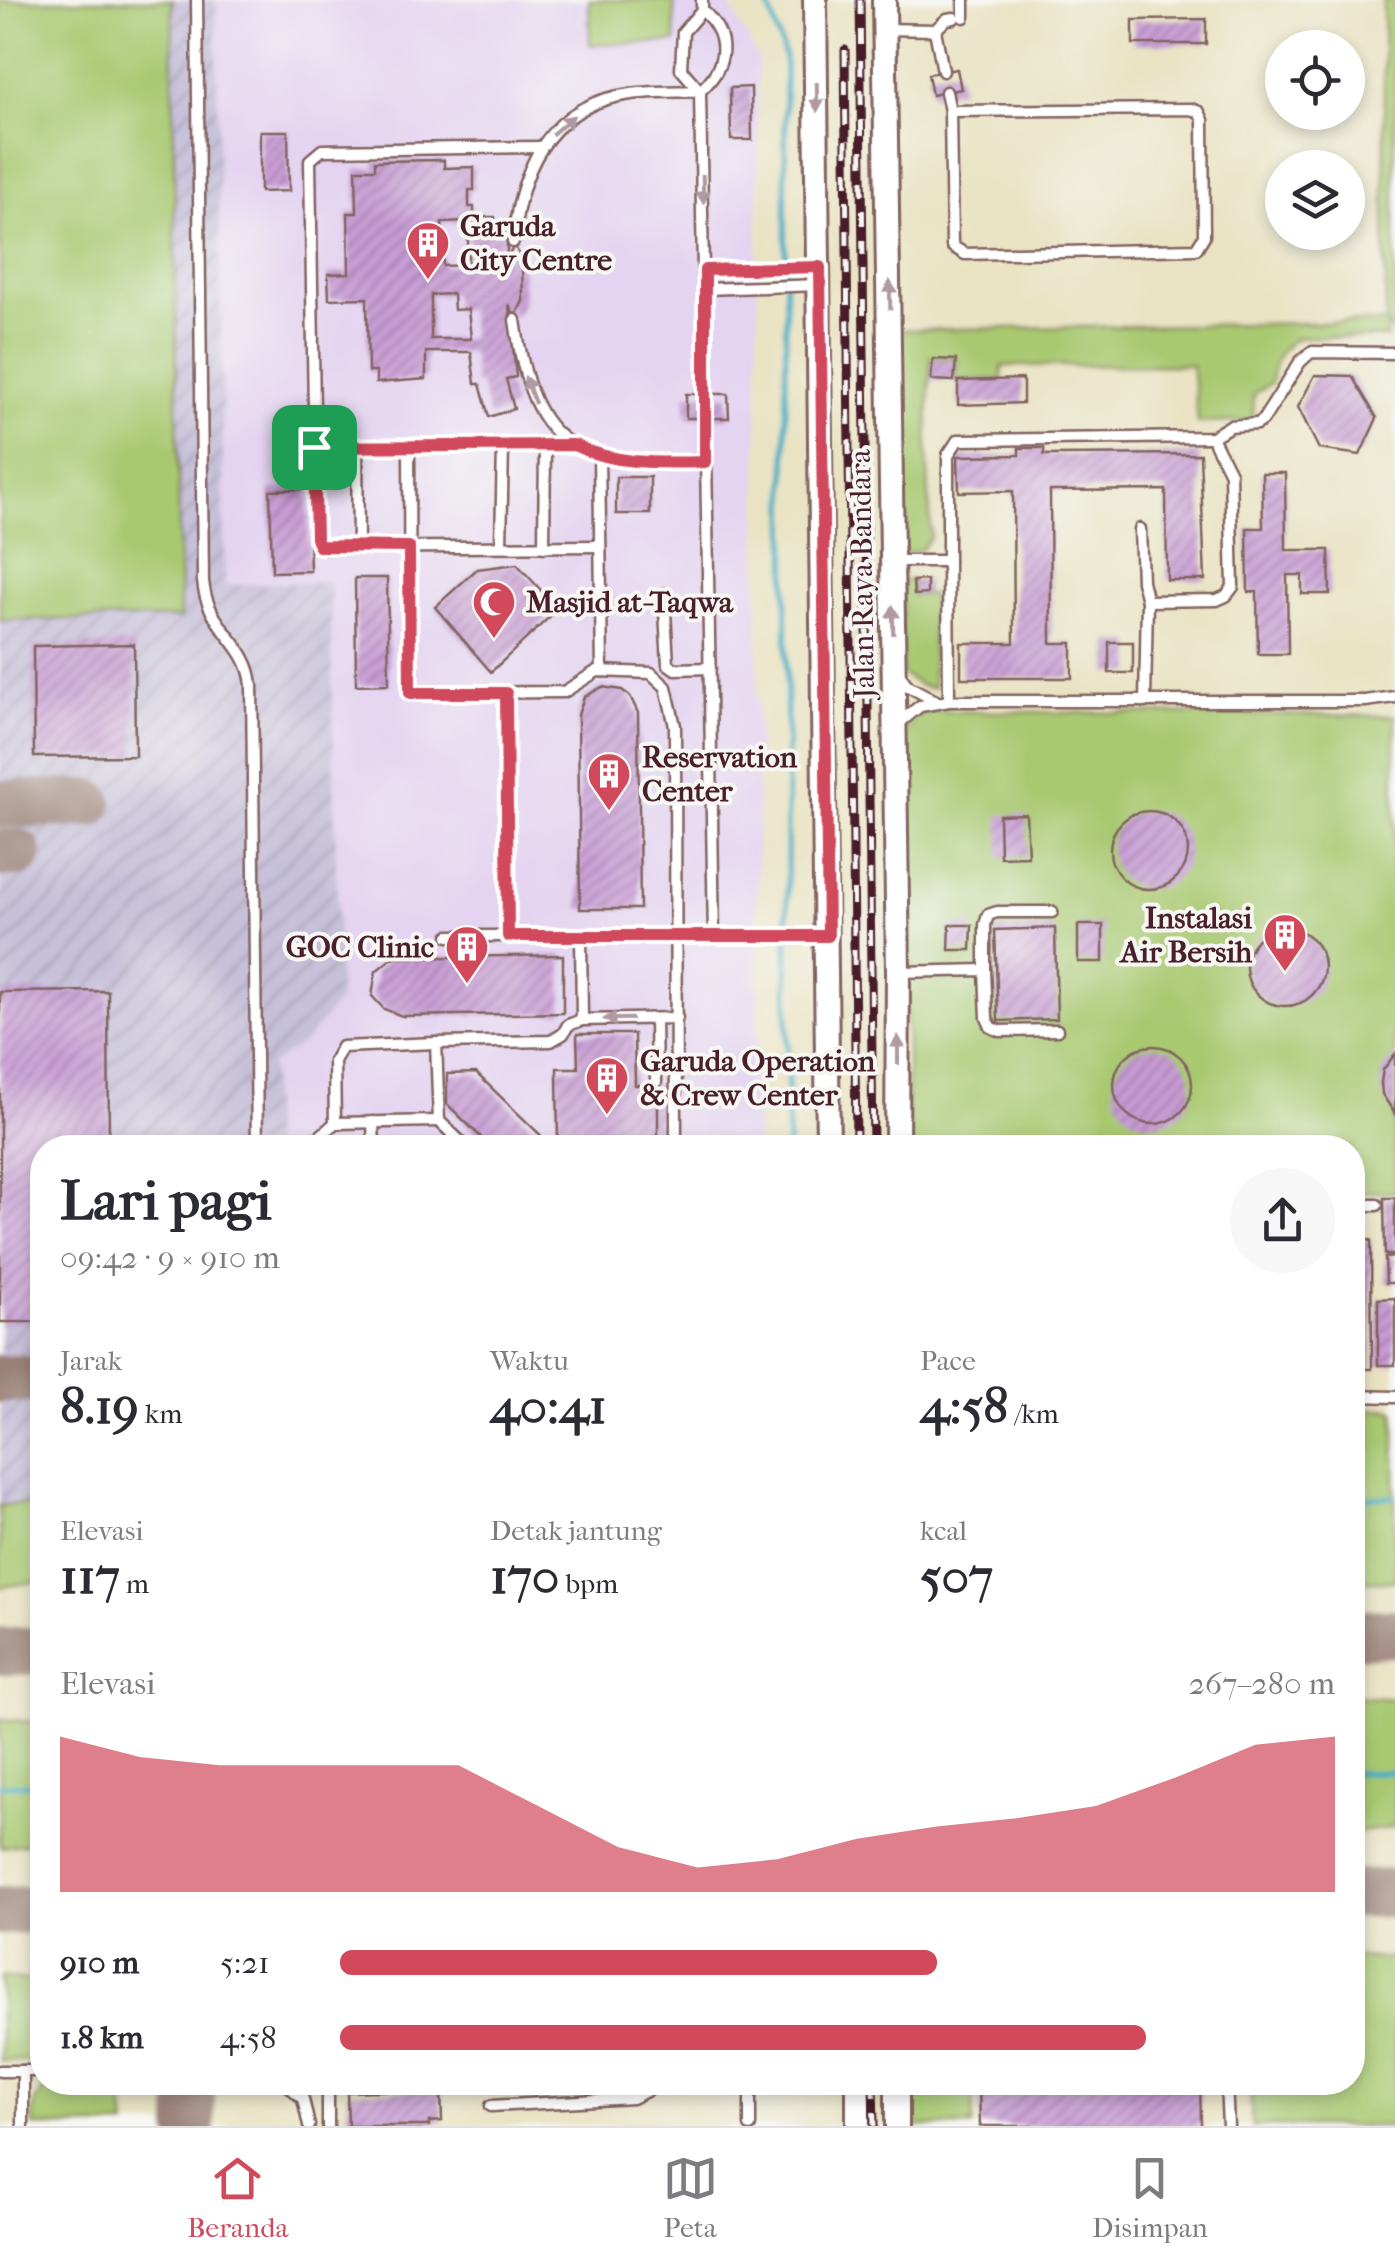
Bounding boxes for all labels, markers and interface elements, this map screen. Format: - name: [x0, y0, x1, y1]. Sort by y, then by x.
- map controls: [1265, 30, 1365, 250]
- button: locate: [1265, 30, 1365, 130]
- one-way arrow: [809, 82, 825, 114]
- one-way arrow: [551, 115, 576, 136]
- button: layers: [1265, 150, 1365, 250]
- one-way arrow: [695, 173, 711, 205]
- place label: Garuda City Centre: [460, 209, 612, 278]
- building icon: Garuda City Centre: [405, 220, 451, 281]
- one-way arrow: [881, 279, 897, 311]
- one-way arrow: [522, 375, 537, 405]
- pin: [272, 405, 357, 490]
- icon: arrive: [287, 420, 342, 475]
- street label: Jalan Raya Bandara: [843, 448, 882, 701]
- mosque icon: Masjid at-Taqwa: [471, 579, 517, 640]
- place label: Masjid at-Taqwa: [526, 585, 734, 620]
- one-way arrow: [885, 604, 901, 636]
- place label: Reservation Center: [642, 740, 798, 809]
- building icon: Reservation Center: [586, 751, 632, 812]
- place label: Instalasi Air Bersih: [1119, 901, 1253, 970]
- building icon: Instalasi Air Bersih: [1262, 912, 1308, 973]
- building icon: GOC Clinic: [444, 924, 490, 985]
- place label: GOC Clinic: [286, 930, 434, 965]
- one-way arrow: [602, 1011, 634, 1027]
- one-way arrow: [890, 1034, 906, 1066]
- place label: Garuda Operation & Crew Center: [640, 1044, 876, 1113]
- building icon: Garuda Operation & Crew Center: [584, 1055, 630, 1116]
- button: share: [1230, 1168, 1335, 1273]
- text: Lari pagi: [60, 1169, 271, 1233]
- text: 09:42 · 9 × 910 m: [60, 1239, 280, 1276]
- text: Jarak: [60, 1344, 122, 1377]
- text: Waktu: [490, 1344, 569, 1377]
- text: Pace: [920, 1344, 976, 1377]
- text: 8.19: [60, 1377, 139, 1436]
- text: 40:41: [490, 1377, 607, 1436]
- text: 4:58: [920, 1377, 1008, 1436]
- text: km: [139, 1397, 183, 1430]
- text: /km: [1008, 1397, 1059, 1430]
- text: Elevasi: [60, 1514, 144, 1547]
- text: Detak jantung: [490, 1514, 662, 1547]
- text: kcal: [920, 1514, 967, 1547]
- text: 117: [60, 1547, 120, 1606]
- text: 170: [490, 1547, 559, 1606]
- text: 507: [920, 1547, 993, 1606]
- text: m: [120, 1567, 149, 1600]
- text: bpm: [559, 1567, 618, 1600]
- text: Elevasi: [60, 1665, 155, 1702]
- text: 267–280 m: [1188, 1665, 1335, 1702]
- text: 910 m: [60, 1944, 139, 1981]
- text: 5:21: [220, 1944, 269, 1981]
- text: 1.8 km: [60, 2019, 144, 2056]
- text: 4:58: [220, 2019, 277, 2056]
- tab: Beranda: [187, 2151, 288, 2244]
- tab: Peta: [663, 2151, 718, 2244]
- tab: Disimpan: [1092, 2151, 1208, 2244]

